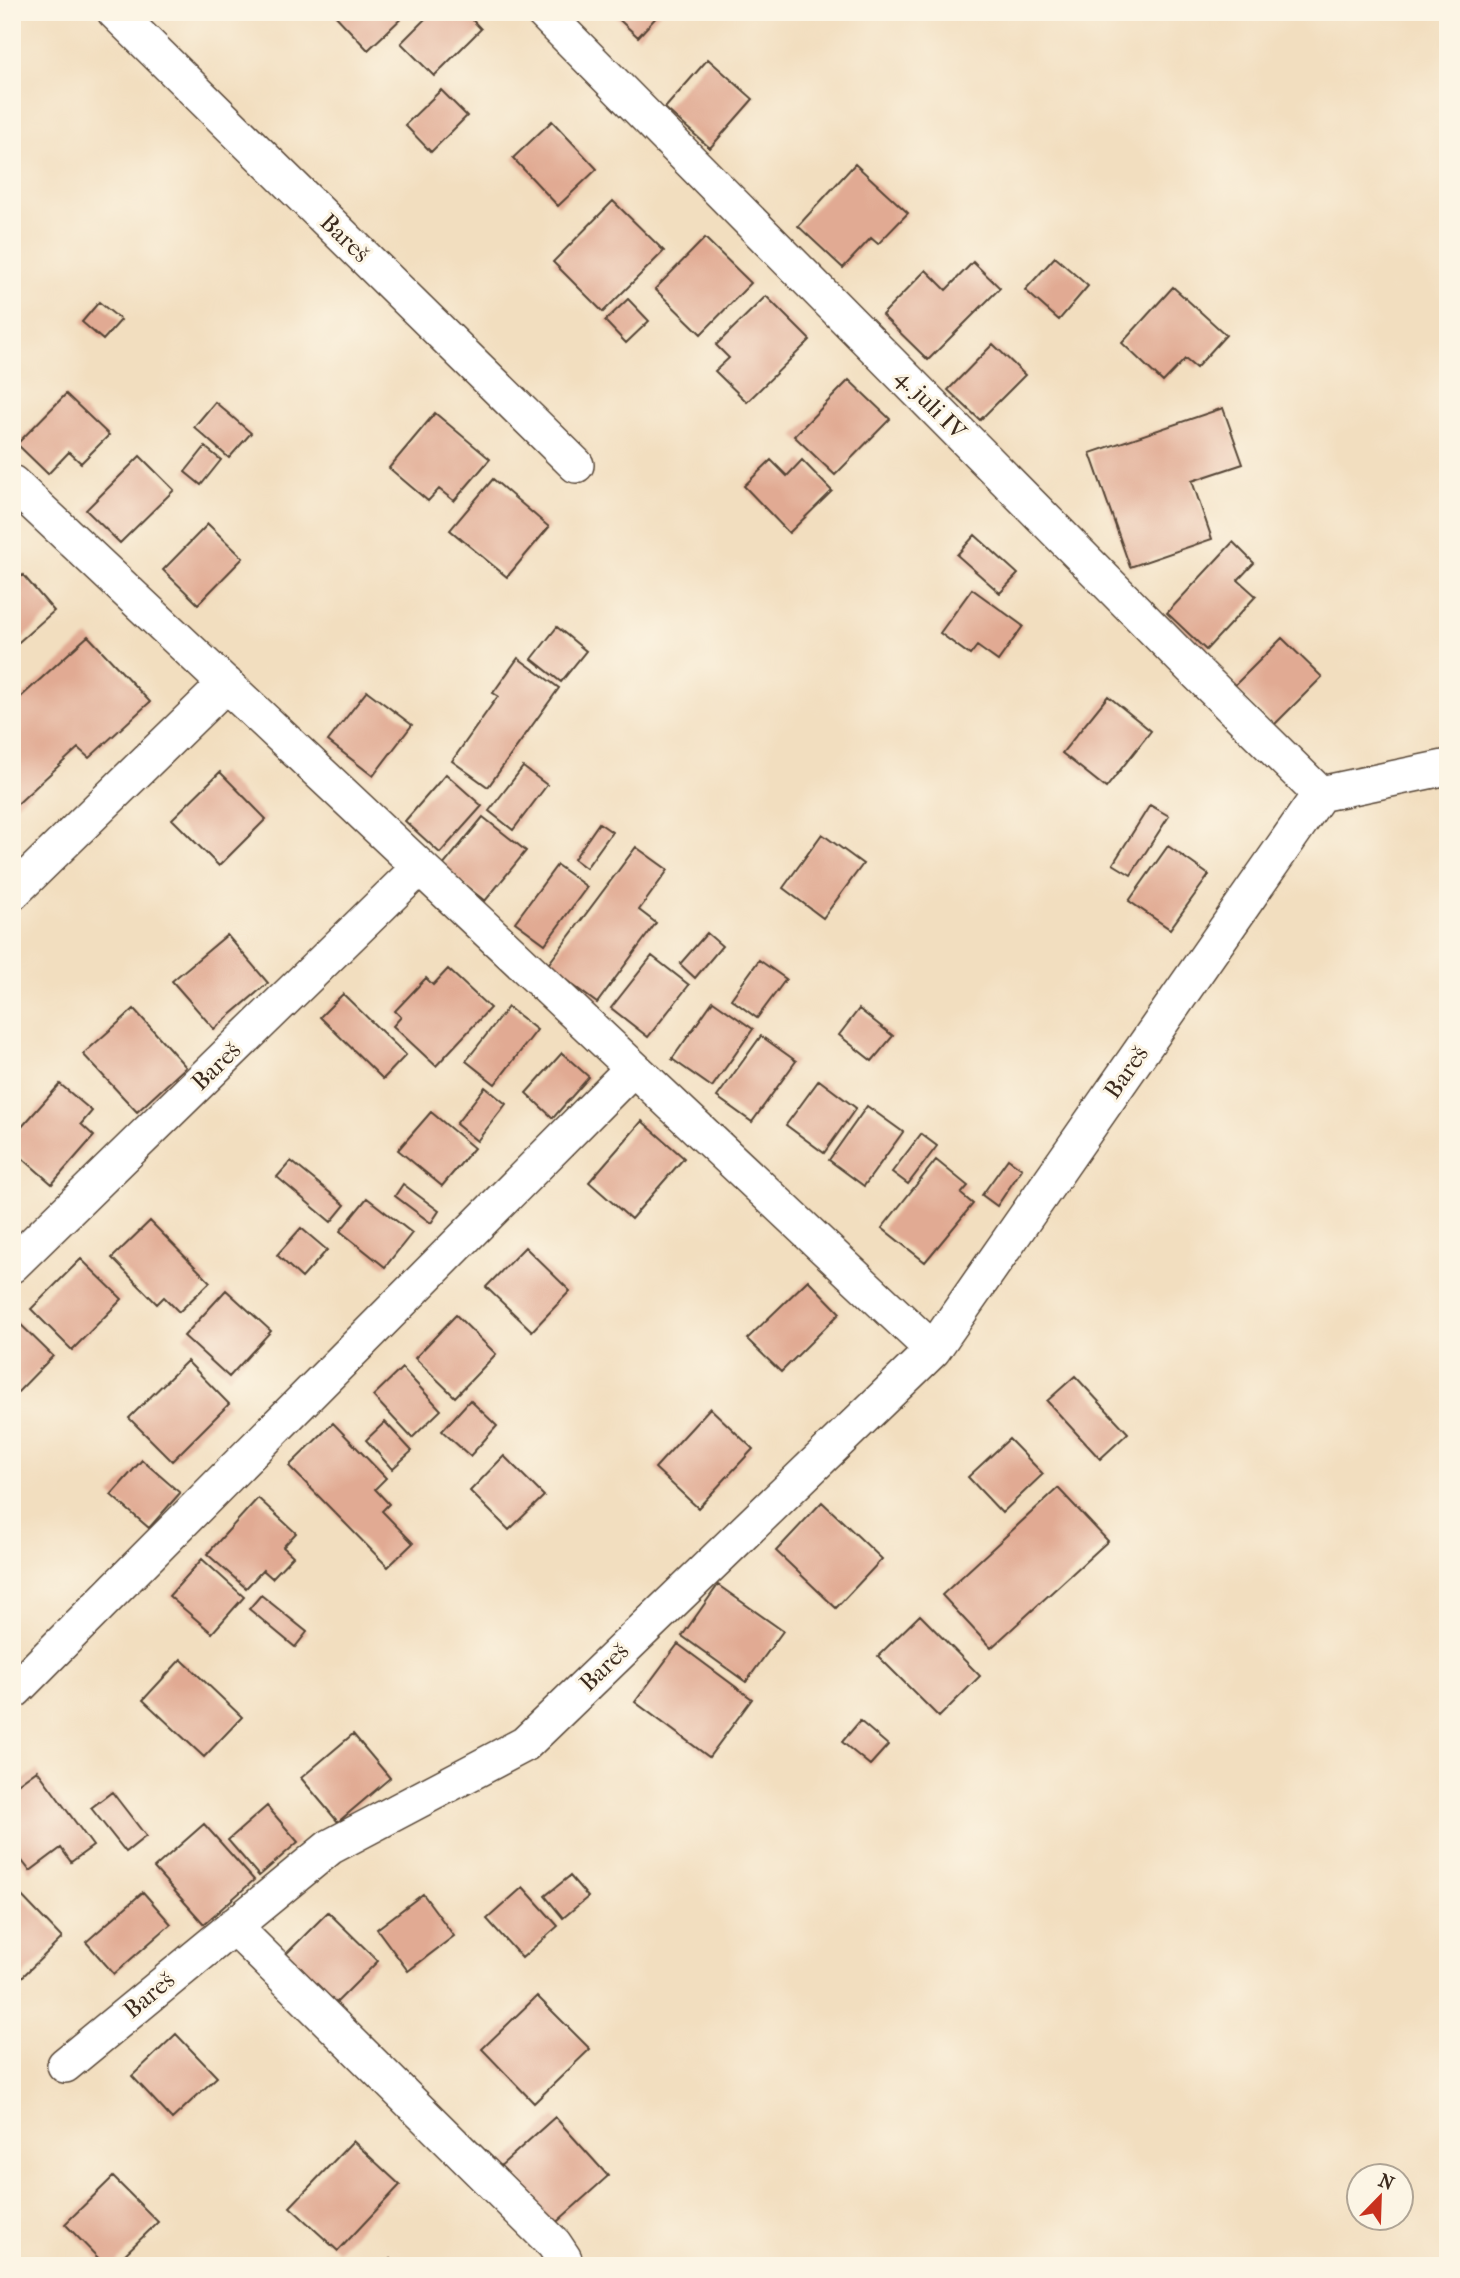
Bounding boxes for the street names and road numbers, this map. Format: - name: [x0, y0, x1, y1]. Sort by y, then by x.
- street label: Bareš: [315, 208, 376, 268]
- street label: 4. juli IV: [890, 363, 973, 446]
- street label: Bareš: [186, 1036, 247, 1096]
- street label: Bareš: [1098, 1040, 1154, 1104]
- street label: Bareš: [574, 1637, 635, 1697]
- street label: Bareš: [118, 1966, 180, 2024]

